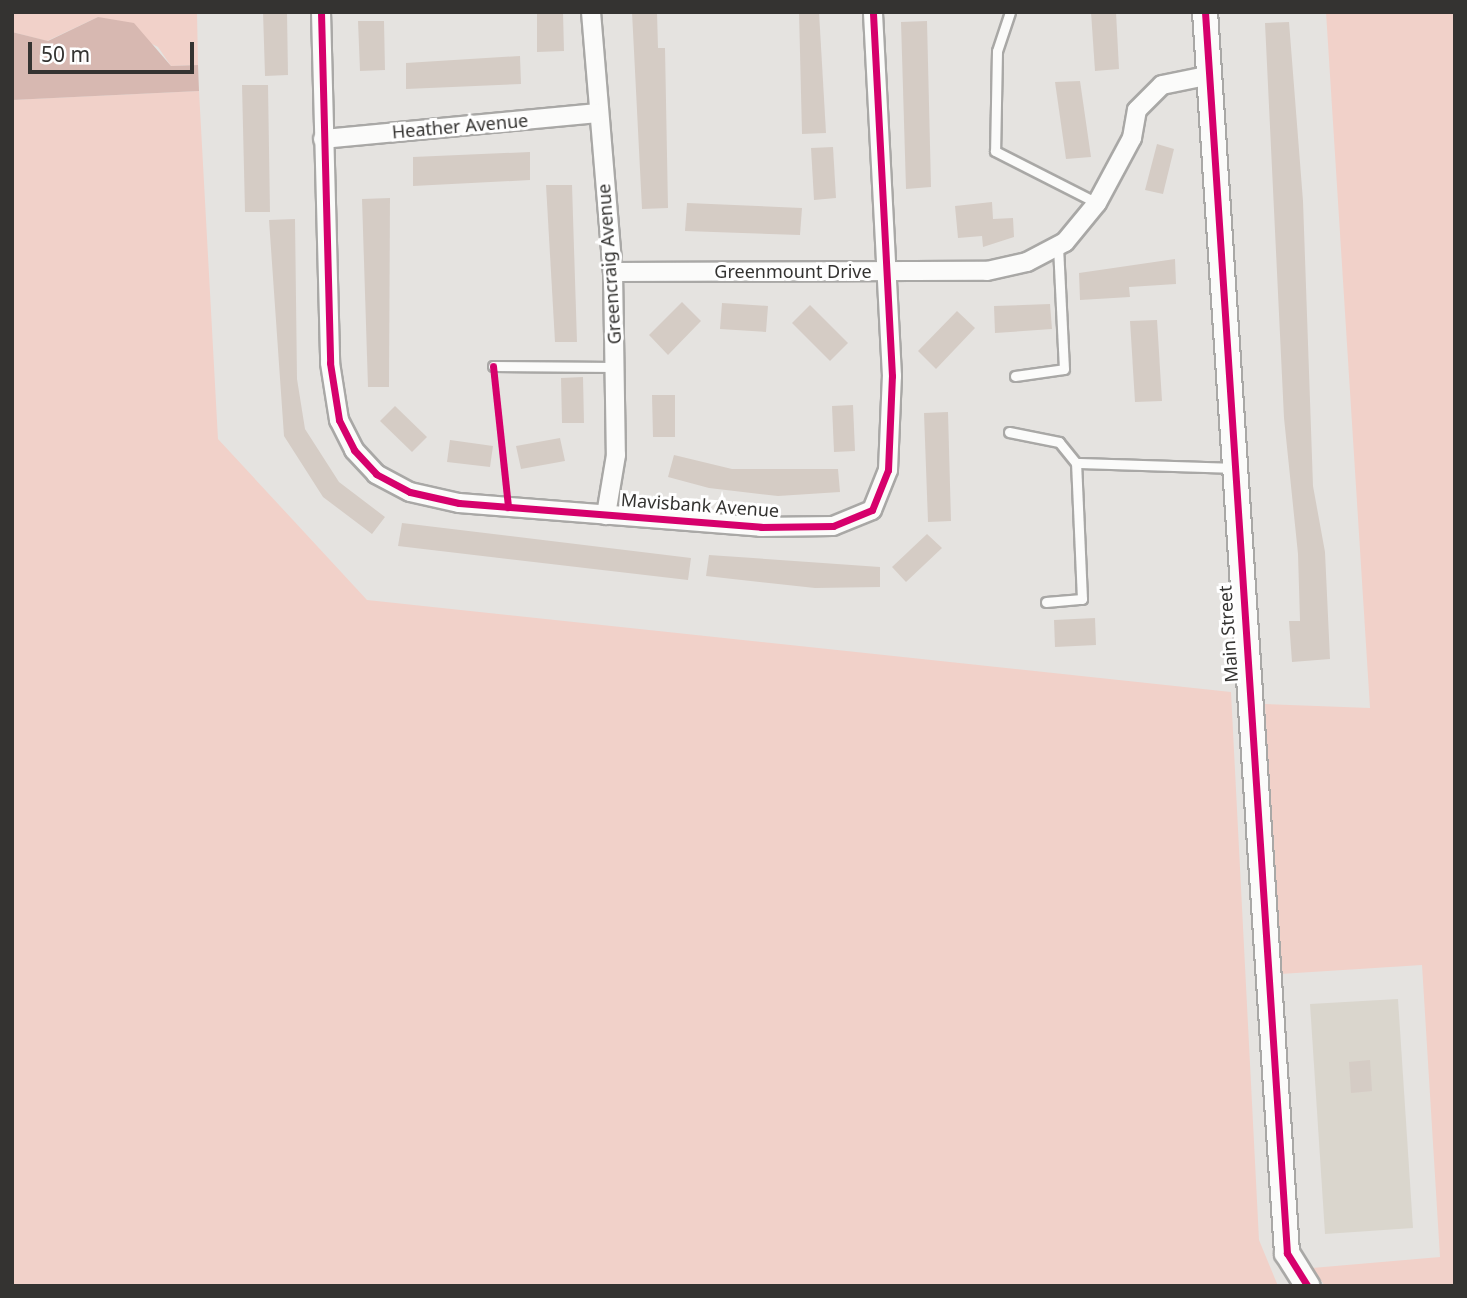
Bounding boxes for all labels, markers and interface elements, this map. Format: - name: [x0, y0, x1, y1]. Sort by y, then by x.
- scale bar: [32, 28, 198, 72]
- text: 50 m: [41, 40, 90, 68]
- street label: Heather Avenue: [391, 109, 529, 143]
- street label: Greencraig Avenue: [593, 183, 625, 345]
- street label: Greenmount Drive: [714, 260, 872, 282]
- street label: Mavisbank Avenue: [620, 489, 780, 521]
- street label: Main Street: [1214, 585, 1242, 683]

